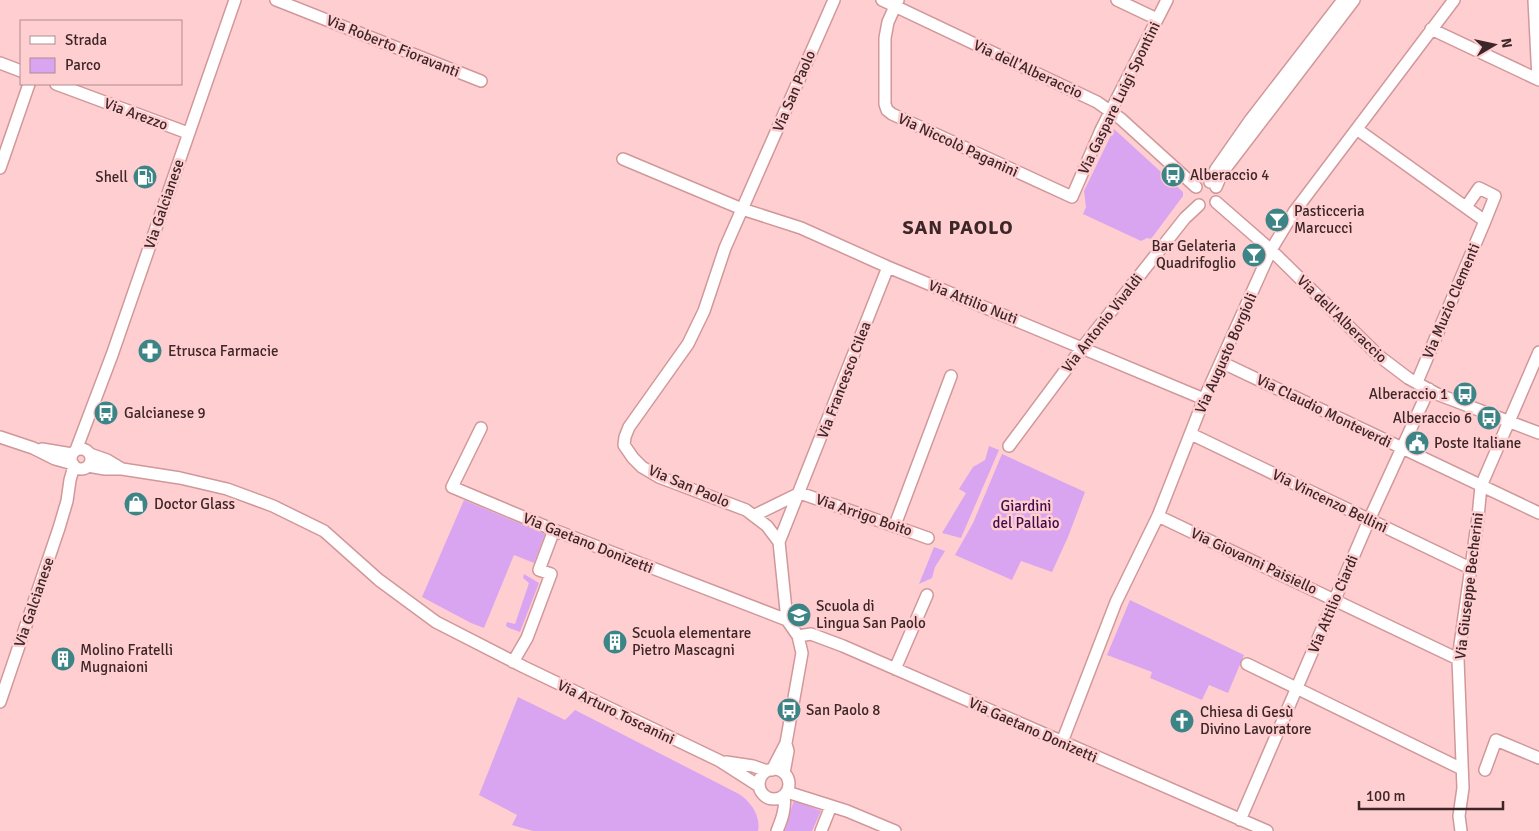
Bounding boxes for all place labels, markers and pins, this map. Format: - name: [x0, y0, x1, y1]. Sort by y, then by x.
- bus stop icon: Alberaccio 4: [1160, 162, 1186, 188]
- fuel station icon: Shell: [132, 164, 158, 190]
- place label: Alberaccio 4: [1190, 166, 1269, 184]
- place label: Shell: [95, 168, 128, 186]
- place label: Pasticceria Marcucci: [1294, 202, 1365, 237]
- bar icon: Pasticceria Marcucci: [1264, 207, 1290, 233]
- place label: Bar Gelateria Quadrifoglio: [1151, 237, 1236, 272]
- bar icon: Bar Gelateria Quadrifoglio: [1241, 242, 1267, 268]
- pharmacy icon: Etrusca Farmacie: [137, 338, 163, 364]
- place label: Etrusca Farmacie: [168, 342, 279, 360]
- bus stop icon: Alberaccio 1: [1452, 381, 1478, 407]
- place label: Alberaccio 1: [1369, 385, 1448, 403]
- bus stop icon: Galcianese 9: [93, 400, 119, 426]
- place label: Galcianese 9: [124, 404, 206, 422]
- bus stop icon: Alberaccio 6: [1476, 405, 1502, 431]
- place label: Alberaccio 6: [1393, 409, 1472, 427]
- public building icon: Poste Italiane: [1404, 430, 1430, 456]
- place label: Poste Italiane: [1434, 434, 1521, 452]
- shop icon: Doctor Glass: [123, 491, 149, 517]
- place label: Doctor Glass: [154, 495, 236, 513]
- place label: Scuola di Lingua San Paolo: [816, 597, 926, 632]
- school or university icon: Scuola di Lingua San Paolo: [786, 602, 812, 628]
- place label: Scuola elementare Pietro Mascagni: [632, 624, 751, 659]
- building icon: Scuola elementare Pietro Mascagni: [602, 629, 628, 655]
- place label: Molino Fratelli Mugnaioni: [80, 641, 173, 676]
- building icon: Molino Fratelli Mugnaioni: [50, 646, 76, 672]
- bus stop icon: San Paolo 8: [776, 697, 802, 723]
- place label: San Paolo 8: [806, 701, 880, 719]
- place label: Chiesa di Gesù Divino Lavoratore: [1200, 703, 1312, 738]
- church icon: Chiesa di Gesù Divino Lavoratore: [1169, 708, 1195, 734]

